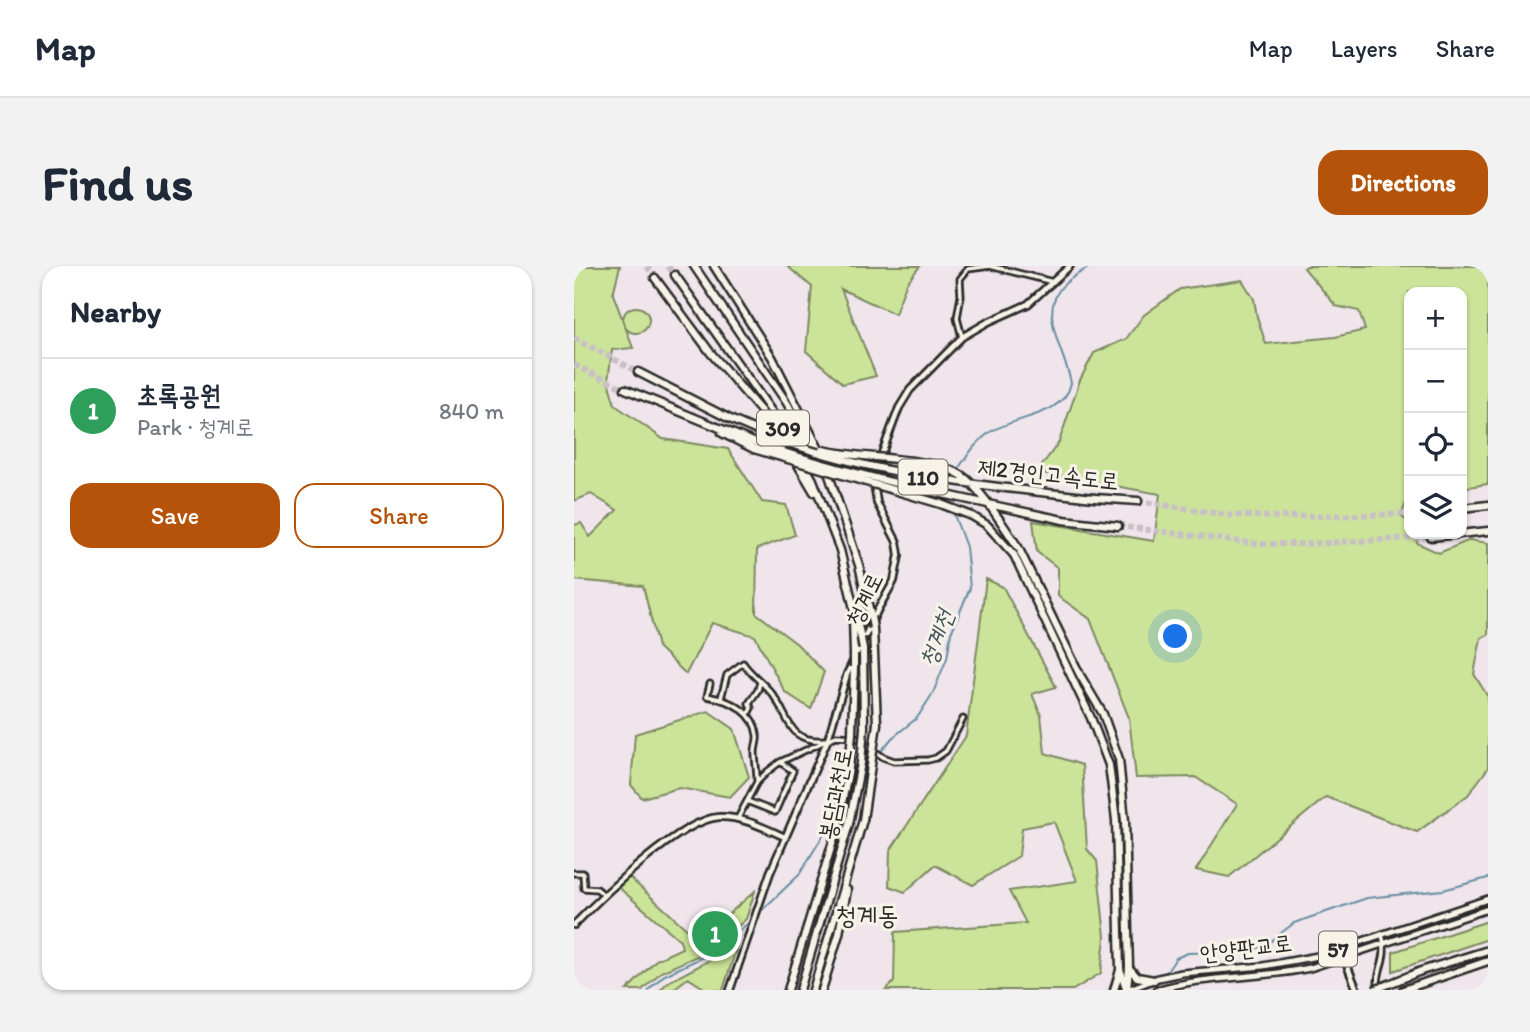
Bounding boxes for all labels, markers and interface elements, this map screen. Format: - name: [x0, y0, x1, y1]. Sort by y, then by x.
- text: Map: [35, 29, 96, 68]
- text: Map: [1249, 34, 1293, 63]
- text: Layers: [1331, 34, 1398, 63]
- text: Share: [1436, 34, 1495, 63]
- button: Directions: [1318, 150, 1488, 215]
- text: Find us: [42, 153, 193, 212]
- map controls: [1404, 287, 1467, 539]
- button: +: [1404, 287, 1467, 350]
- text: Nearby: [70, 293, 161, 330]
- button: −: [1404, 350, 1467, 413]
- text: 초록공원: [137, 379, 221, 411]
- text: 1: [88, 397, 98, 425]
- text: 840 m: [439, 397, 504, 425]
- road number: 309: [757, 410, 809, 446]
- text: Park · 청계로: [137, 413, 254, 441]
- button: locate: [1404, 413, 1467, 476]
- street label: 제2경인고속도로: [976, 453, 1120, 495]
- road number: 110: [898, 460, 948, 494]
- button: layers: [1404, 476, 1467, 539]
- button: Save: [70, 483, 280, 548]
- button: Share: [294, 483, 504, 548]
- street label: 청계로: [839, 568, 889, 630]
- water label: 청계천: [912, 603, 960, 670]
- your location: [1158, 619, 1192, 653]
- street label: 봉담과천로: [812, 746, 858, 842]
- district label: 청계동: [836, 899, 898, 931]
- pin: 1: [692, 908, 738, 960]
- street label: 안양판교로: [1198, 928, 1294, 968]
- road number: 57: [1319, 932, 1357, 966]

